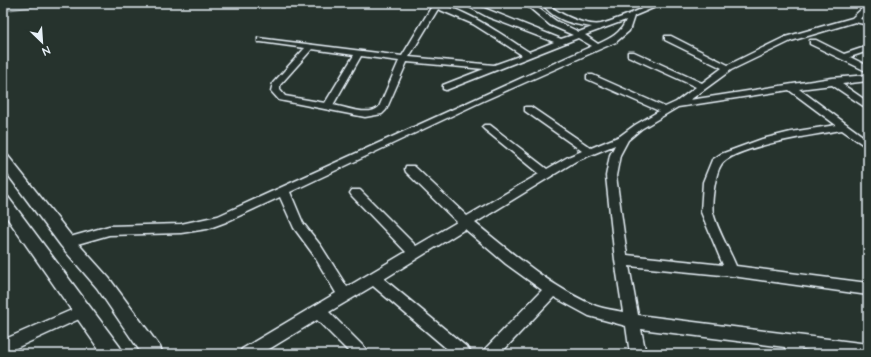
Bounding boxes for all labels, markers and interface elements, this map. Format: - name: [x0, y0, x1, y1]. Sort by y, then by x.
- north arrow: [22, 22, 62, 62]
- text: N: [40, 42, 52, 59]

